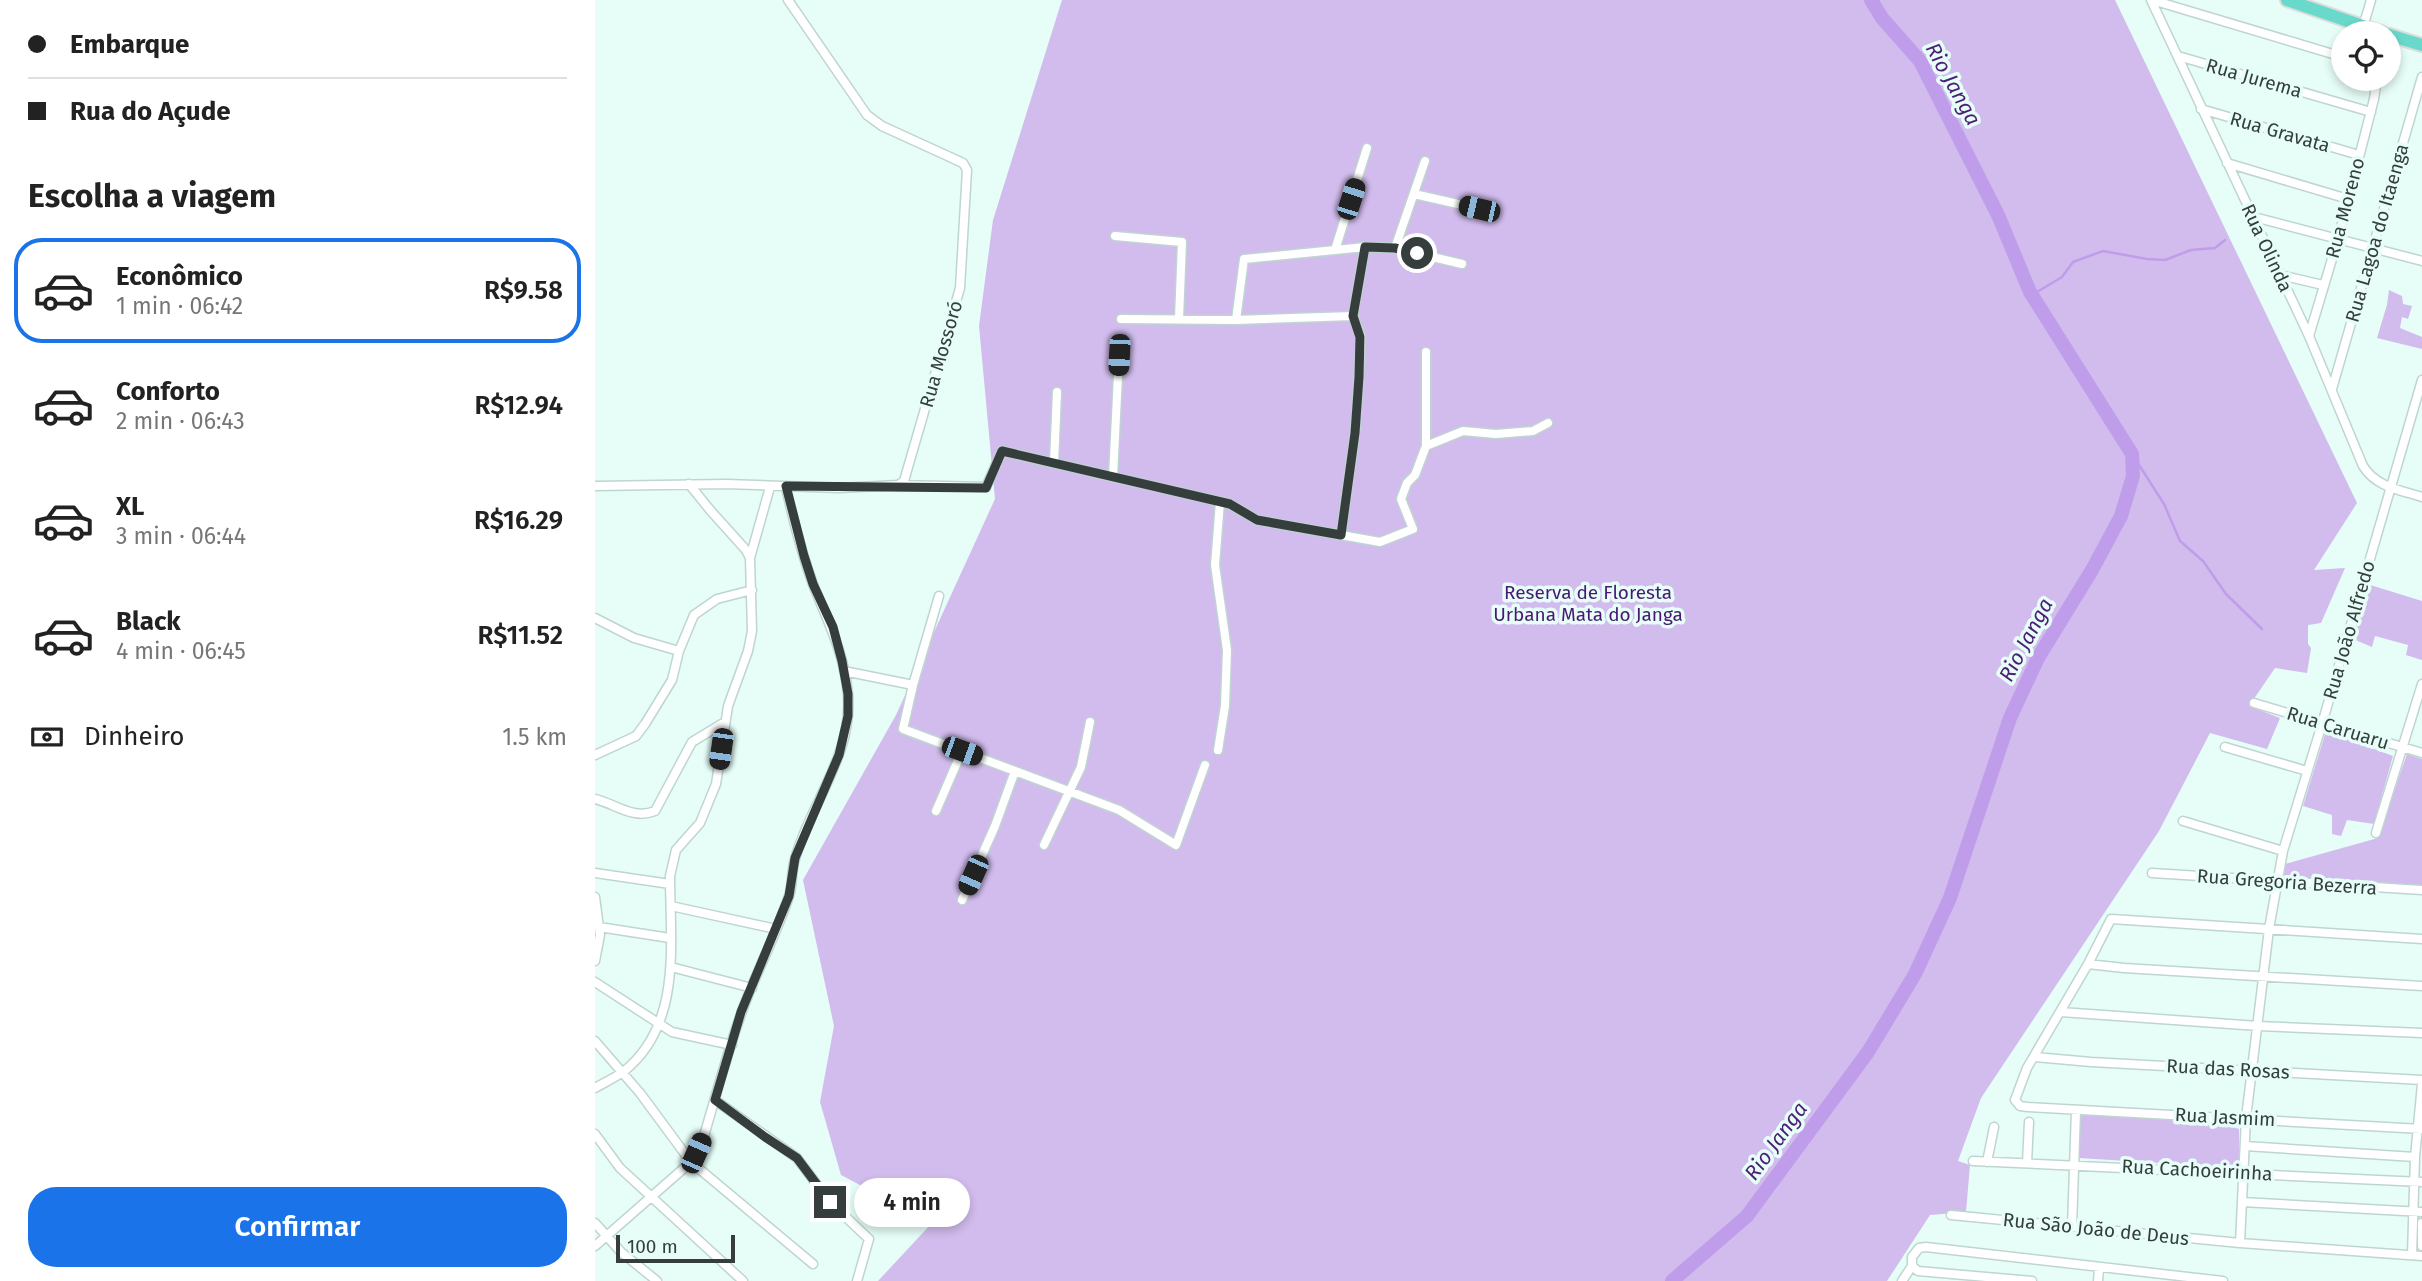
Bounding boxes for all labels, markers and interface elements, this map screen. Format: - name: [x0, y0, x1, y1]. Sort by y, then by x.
- map controls: [2331, 21, 2401, 91]
- button: locate: [2331, 21, 2401, 91]
- text: Embarque: [70, 29, 189, 60]
- water label: Rio Janga: [1920, 38, 1986, 130]
- street label: Rua Jurema: [2203, 53, 2305, 103]
- text: Rua do Açude: [70, 96, 231, 127]
- street label: Rua Gravata: [2227, 107, 2333, 157]
- street label: Rua Lagoa do Itaenga: [2340, 141, 2414, 325]
- street label: Rua Moreno: [2321, 155, 2369, 261]
- car: [1335, 176, 1368, 222]
- text: Escolha a viagem: [28, 177, 276, 215]
- car: [1457, 194, 1502, 224]
- street label: Rua Olinda: [2237, 200, 2297, 296]
- route start: [1401, 237, 1433, 269]
- icon: car: [32, 259, 95, 322]
- text: Econômico: [116, 261, 243, 292]
- text: R$9.58: [484, 275, 563, 306]
- text: 1 min · 06:42: [116, 292, 243, 320]
- street label: Rua Mossoró: [915, 298, 967, 410]
- car: [1108, 333, 1131, 377]
- icon: car: [32, 374, 95, 437]
- text: Conforto: [116, 376, 220, 407]
- text: R$12.94: [475, 390, 563, 421]
- text: 2 min · 06:43: [116, 407, 245, 435]
- icon: car: [32, 489, 95, 552]
- text: XL: [116, 491, 144, 522]
- text: R$16.29: [474, 505, 563, 536]
- text: 3 min · 06:44: [116, 522, 246, 550]
- street label: Rua João Alfredo: [2318, 558, 2380, 702]
- park label: Reserva de Floresta Urbana Mata do Janga: [1493, 581, 1683, 626]
- water label: Rio Janga: [1993, 594, 2059, 686]
- icon: car: [32, 604, 95, 667]
- text: Black: [116, 606, 181, 637]
- text: R$11.52: [478, 620, 563, 651]
- text: 4 min · 06:45: [116, 637, 246, 665]
- street label: Rua Caruaru: [2284, 702, 2392, 754]
- icon: cash: [28, 718, 66, 756]
- text: Dinheiro: [84, 721, 185, 752]
- text: 1.5 km: [502, 723, 567, 751]
- car: [708, 727, 735, 771]
- car: [939, 734, 986, 768]
- car: [955, 852, 992, 898]
- street label: Rua Gregoria Bezerra: [2196, 864, 2378, 900]
- street label: Rua das Rosas: [2166, 1054, 2290, 1084]
- water label: Rio Janga: [1739, 1097, 1813, 1185]
- street label: Rua Jasmim: [2174, 1103, 2276, 1131]
- car: [678, 1130, 715, 1176]
- street label: Rua Cachoeirinha: [2121, 1155, 2273, 1185]
- callout: 4 min: [855, 1178, 970, 1226]
- route end: [814, 1186, 846, 1218]
- button: Confirmar: [28, 1187, 567, 1267]
- text: 4 min: [883, 1188, 941, 1216]
- street label: Rua São João de Deus: [2002, 1208, 2190, 1250]
- scale bar: [616, 1232, 735, 1264]
- text: 100 m: [627, 1235, 678, 1258]

